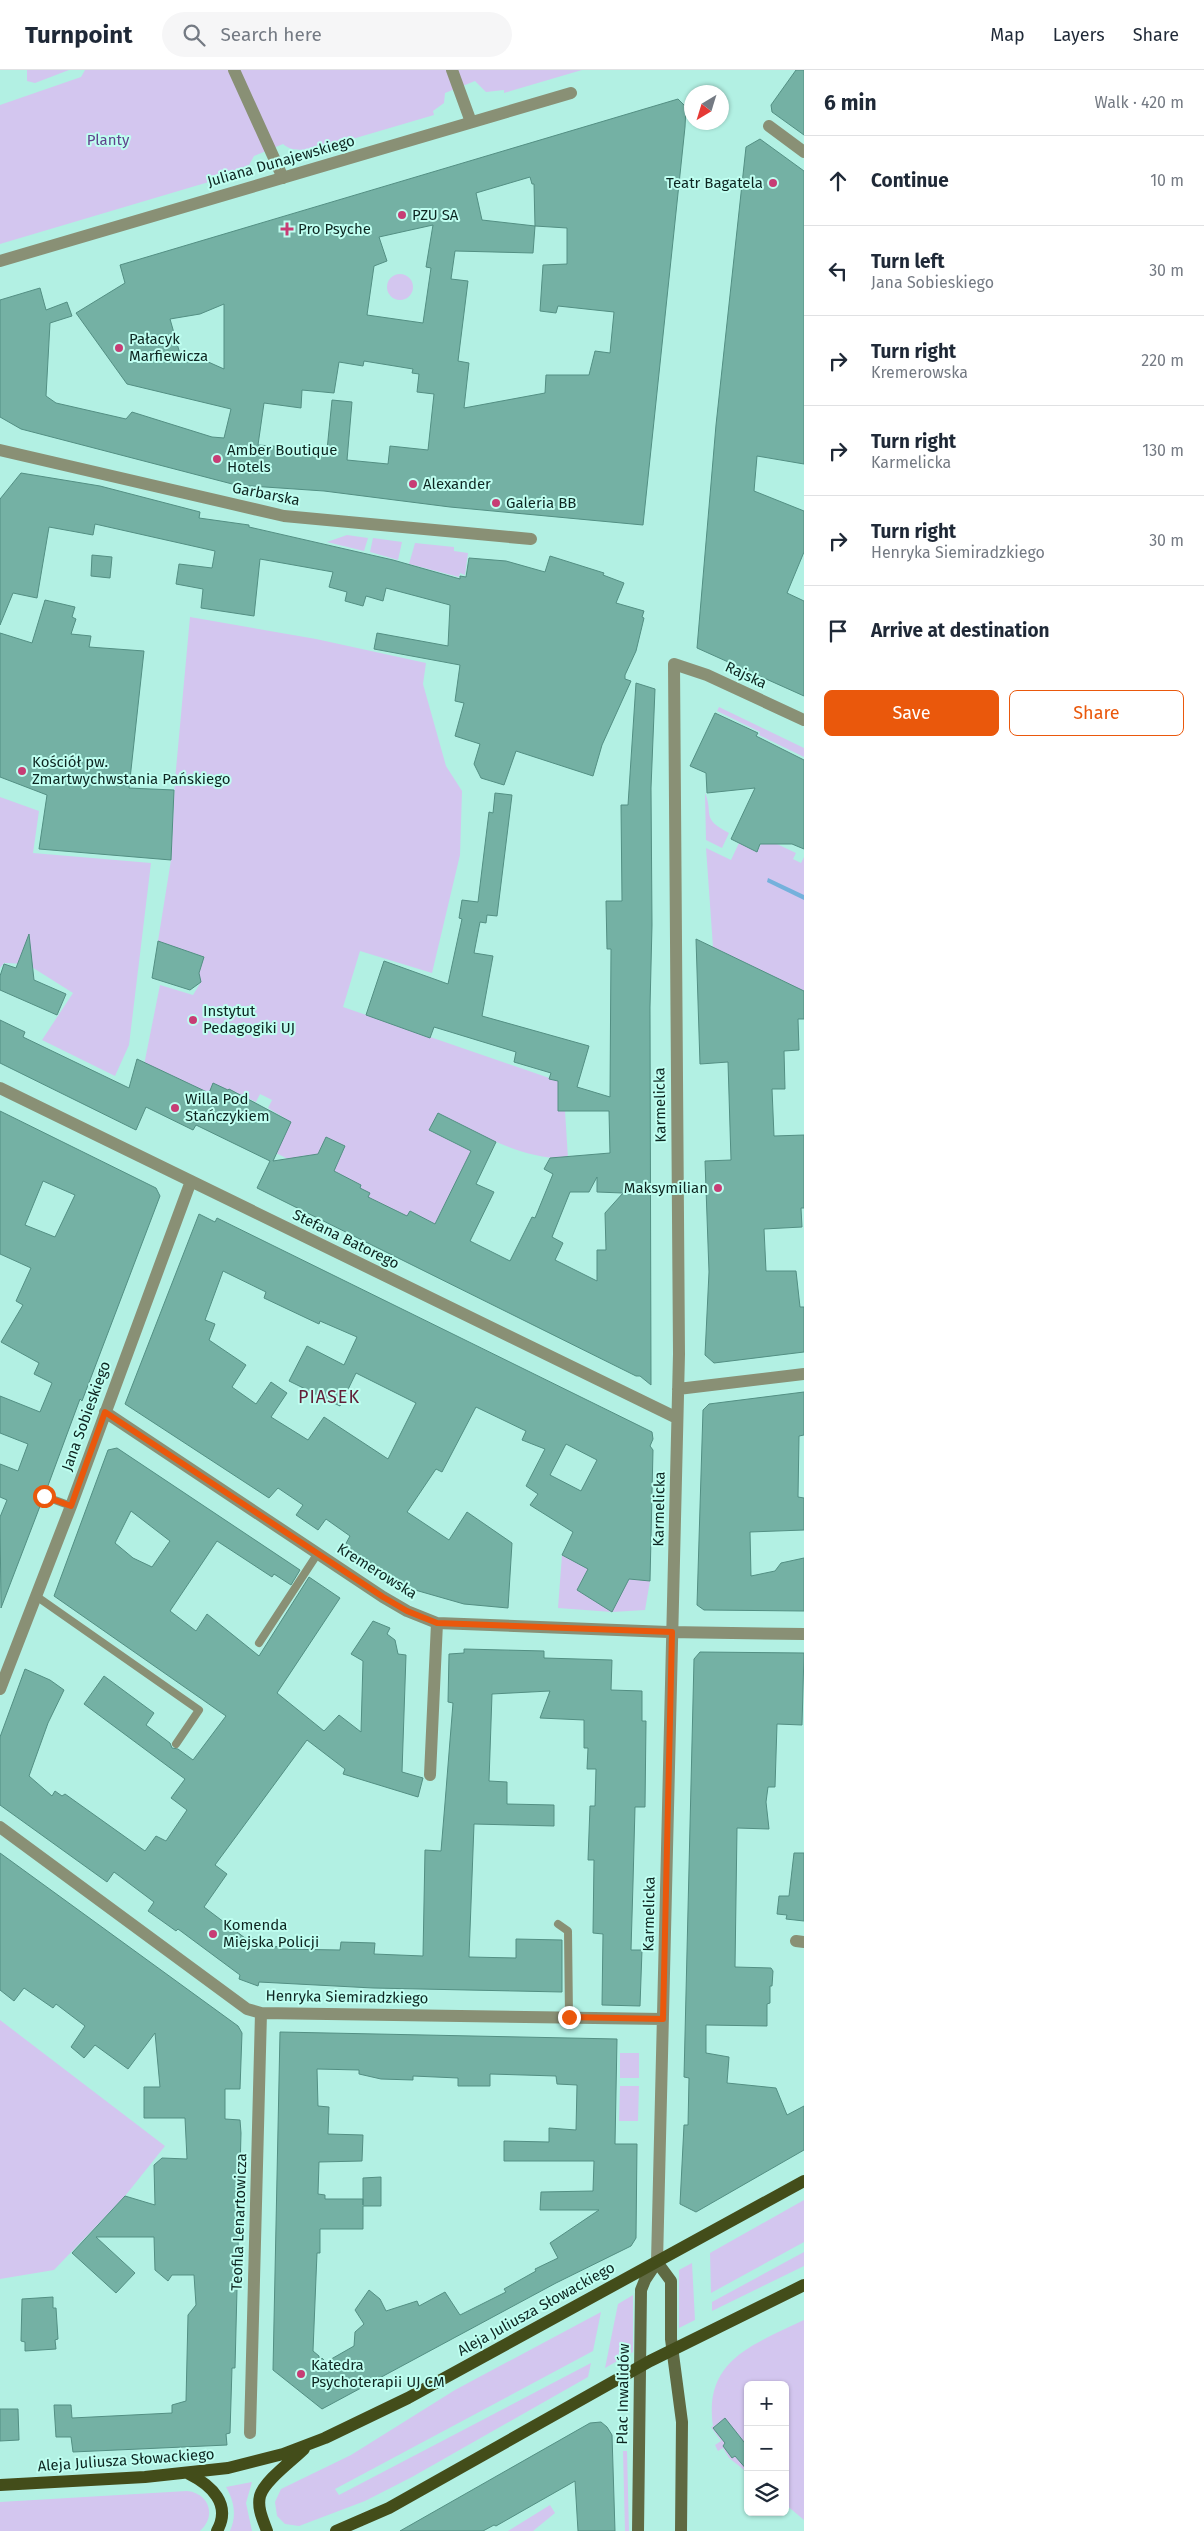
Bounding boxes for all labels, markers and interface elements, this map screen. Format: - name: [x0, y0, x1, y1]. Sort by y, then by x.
- search box: [162, 12, 512, 57]
- text: Turnpoint: [25, 21, 132, 49]
- icon: search: [180, 21, 208, 49]
- text: Search here: [220, 23, 322, 46]
- text: Map: [990, 24, 1025, 46]
- text: Layers: [1053, 24, 1105, 46]
- text: Share: [1133, 24, 1179, 46]
- north arrow: [684, 85, 729, 130]
- text: 6 min: [824, 90, 877, 116]
- text: Walk · 420 m: [1095, 93, 1184, 112]
- park label: Planty: [87, 131, 130, 149]
- street label: Juliana Dunajewskiego: [205, 131, 357, 191]
- icon: ahead: [824, 167, 852, 195]
- text: Continue: [871, 169, 949, 192]
- text: 10 m: [1150, 171, 1184, 190]
- place label: Teatr Bagatela: [666, 174, 763, 192]
- marker: Teatr Bagatela: [767, 177, 779, 189]
- place label: PZU SA: [412, 206, 459, 224]
- marker: PZU SA: [396, 209, 408, 221]
- place label: Pro Psyche: [298, 220, 371, 238]
- marker: Pro Psyche: [280, 222, 294, 236]
- text: Turn left: [871, 250, 945, 273]
- icon: left: [824, 257, 852, 285]
- text: 30 m: [1149, 261, 1184, 280]
- text: Jana Sobieskiego: [871, 273, 994, 292]
- place label: Pałacyk Marfiewicza: [129, 330, 208, 365]
- text: Turn right: [871, 340, 956, 363]
- marker: Pałacyk Marfiewicza: [113, 342, 125, 354]
- icon: right: [824, 347, 852, 375]
- text: 220 m: [1141, 351, 1184, 370]
- text: Kremerowska: [871, 363, 968, 382]
- text: Turn right: [871, 430, 956, 453]
- icon: right: [824, 437, 852, 465]
- place label: Amber Boutique Hotels: [227, 441, 337, 476]
- text: 130 m: [1142, 441, 1184, 460]
- marker: Amber Boutique Hotels: [211, 453, 223, 465]
- text: Karmelicka: [871, 453, 951, 472]
- place label: Alexander: [423, 475, 491, 493]
- marker: Alexander: [407, 478, 419, 490]
- street label: Garbarska: [231, 479, 301, 509]
- place label: Galeria BB: [506, 494, 576, 512]
- marker: Galeria BB: [490, 497, 502, 509]
- text: Turn right: [871, 520, 956, 543]
- icon: right: [824, 527, 852, 555]
- text: 30 m: [1149, 531, 1184, 550]
- text: Henryka Siemiradzkiego: [871, 543, 1045, 562]
- icon: arrive: [824, 617, 852, 645]
- text: Arrive at destination: [871, 619, 1050, 642]
- street label: Rajska: [722, 658, 770, 692]
- button: Save: [824, 690, 999, 736]
- button: Share: [1009, 690, 1184, 736]
- place label: Kościół pw. Zmartwychwstania Pańskiego: [32, 753, 231, 788]
- marker: Kościół pw. Zmartwychwstania Pańskiego: [16, 765, 28, 777]
- place label: Instytut Pedagogiki UJ: [203, 1002, 295, 1037]
- marker: Instytut Pedagogiki UJ: [187, 1014, 199, 1026]
- street label: Karmelicka: [650, 1067, 670, 1143]
- place label: Willa Pod Stańczykiem: [185, 1090, 269, 1125]
- marker: Willa Pod Stańczykiem: [169, 1102, 181, 1114]
- place label: Maksymilian: [624, 1179, 708, 1197]
- marker: Maksymilian: [712, 1182, 724, 1194]
- street label: Stefana Batorego: [290, 1205, 402, 1273]
- street label: Jana Sobieskiego: [58, 1359, 114, 1473]
- district label: PIASEK: [298, 1386, 360, 1408]
- street label: Karmelicka: [649, 1471, 669, 1547]
- route start: [33, 1485, 56, 1508]
- street label: Kremerowska: [334, 1539, 420, 1603]
- street label: Karmelicka: [639, 1876, 659, 1952]
- place label: Komenda Miejska Policji: [223, 1916, 319, 1951]
- marker: Komenda Miejska Policji: [207, 1928, 219, 1940]
- street label: Henryka Siemiradzkiego: [265, 1987, 429, 2007]
- route end: [558, 2006, 581, 2029]
- street label: Teofila Lenartowicza: [228, 2153, 250, 2291]
- street label: Aleja Juliusza Słowackiego: [454, 2258, 618, 2360]
- street label: Plac Inwalidów: [613, 2343, 633, 2445]
- place label: Katedra Psychoterapii UJ CM: [311, 2356, 445, 2391]
- marker: Katedra Psychoterapii UJ CM: [295, 2368, 307, 2380]
- map controls: [744, 2381, 789, 2516]
- button: +: [744, 2381, 789, 2426]
- button: −: [744, 2426, 789, 2471]
- street label: Aleja Juliusza Słowackiego: [37, 2445, 215, 2475]
- button: layers: [744, 2471, 789, 2516]

